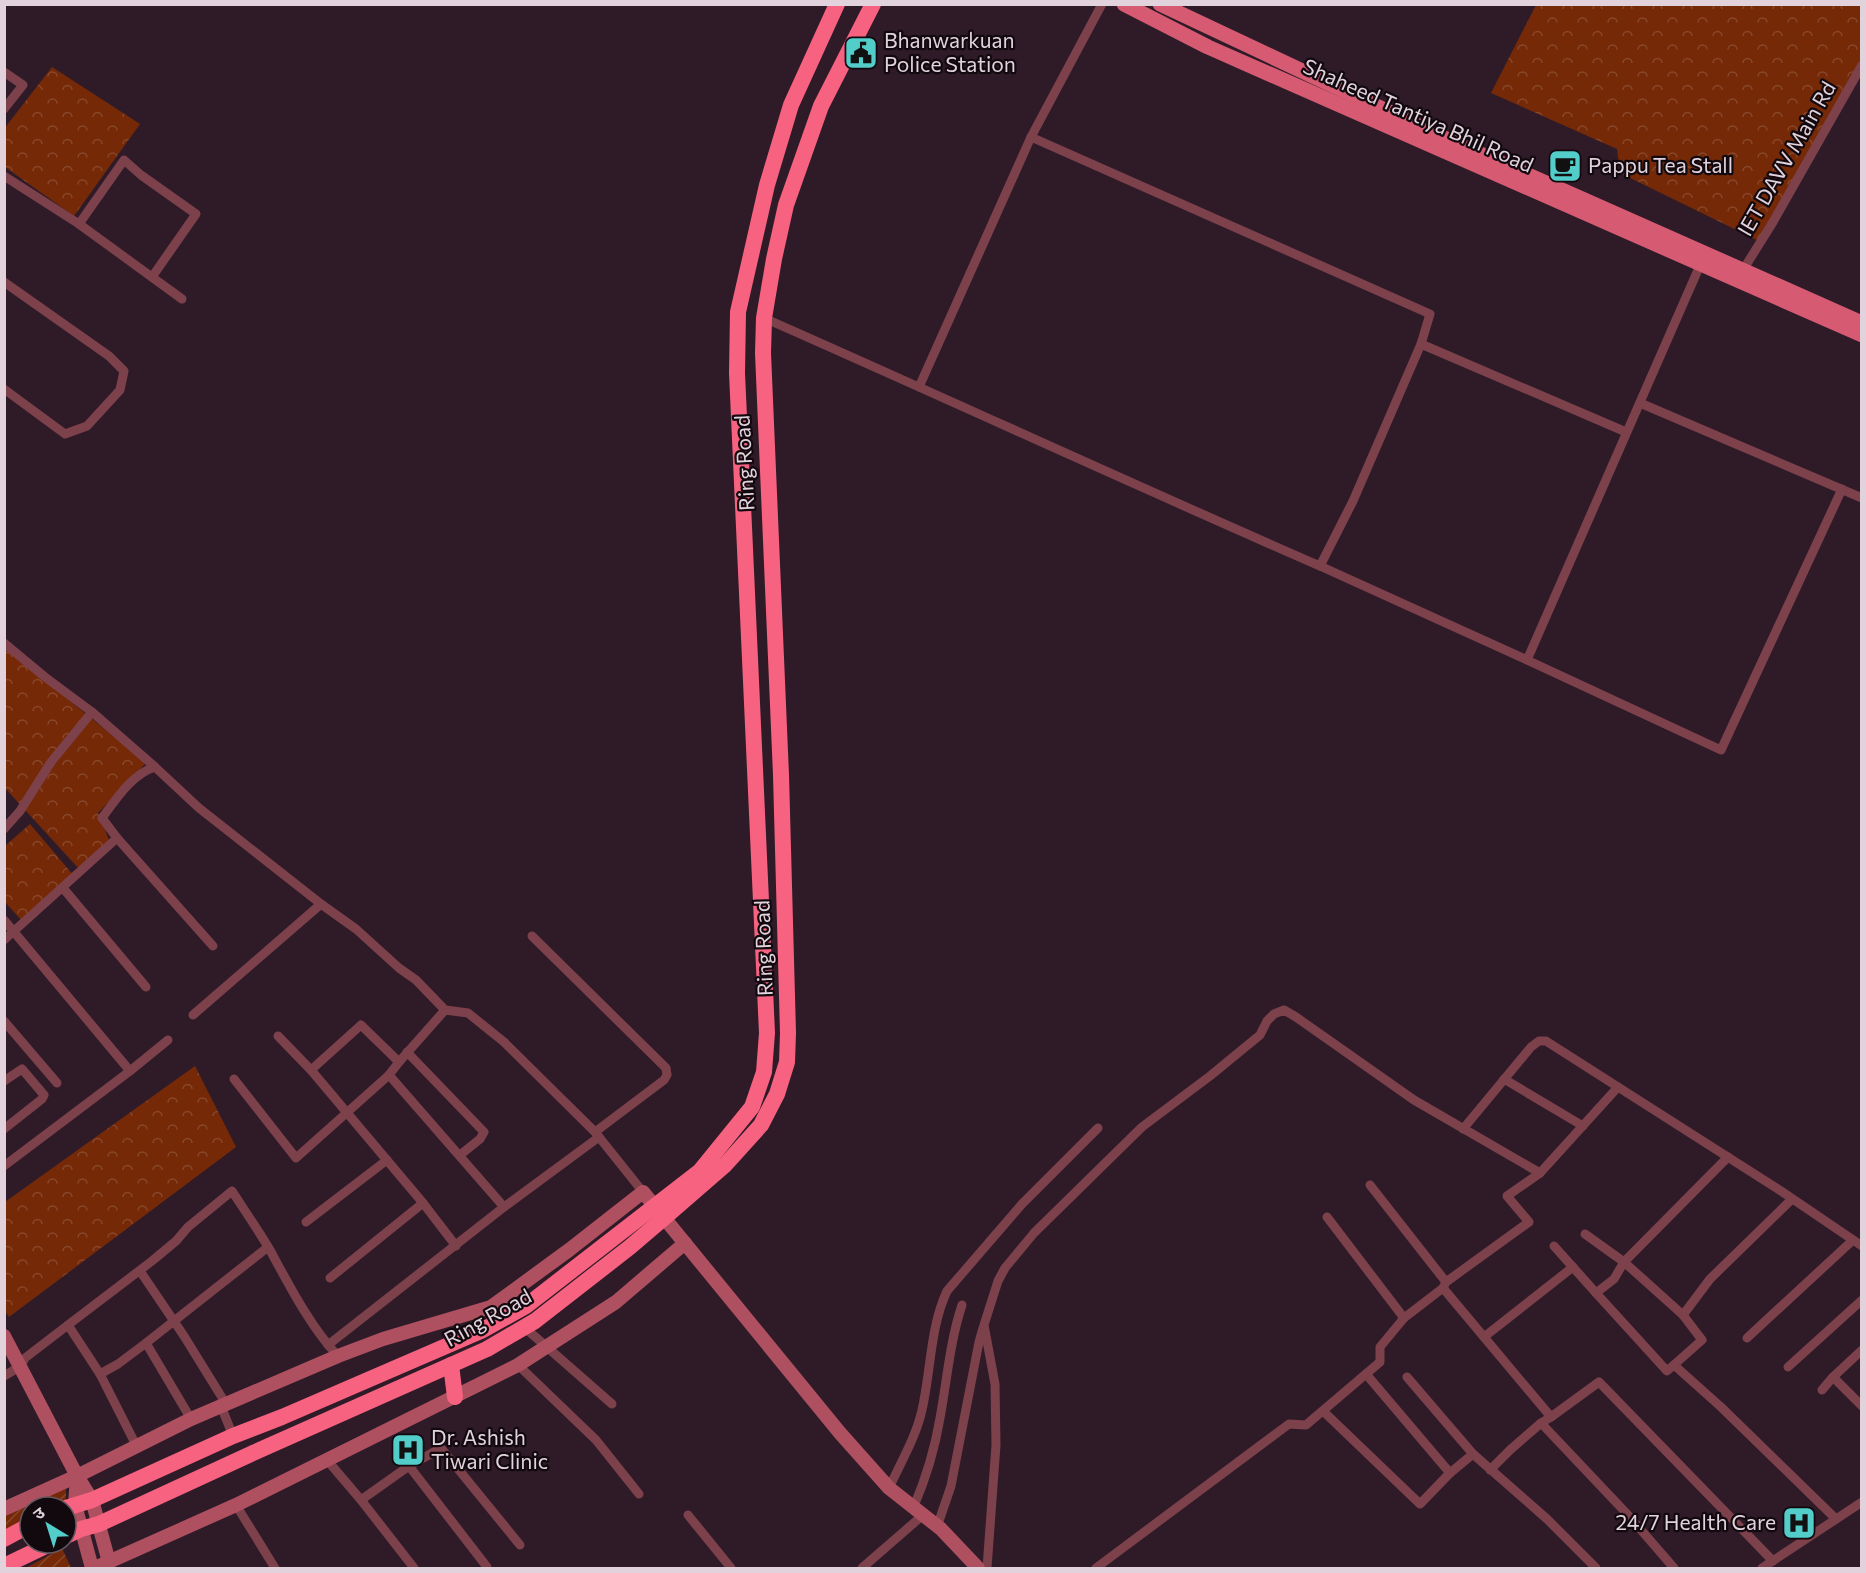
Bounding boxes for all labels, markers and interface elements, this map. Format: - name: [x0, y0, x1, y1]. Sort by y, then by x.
- place label: Bhanwarkuan Police Station: [884, 27, 1016, 76]
- public building icon: Bhanwarkuan Police Station: [843, 35, 879, 71]
- street label: Shaheed Tantiya Bhil Road: [1300, 52, 1538, 177]
- street label: IET DAVV Main Rd: [1731, 77, 1840, 240]
- cafe icon: Pappu Tea Stall: [1547, 148, 1583, 184]
- place label: Pappu Tea Stall: [1588, 152, 1733, 177]
- street label: Ring Road: [729, 415, 758, 512]
- street label: Ring Road: [748, 900, 777, 996]
- street label: Ring Road: [439, 1282, 535, 1351]
- place label: Dr. Ashish Tiwari Clinic: [431, 1424, 548, 1473]
- hospital icon: Dr. Ashish Tiwari Clinic: [390, 1432, 426, 1468]
- north arrow: [18, 1495, 78, 1555]
- text: उ: [29, 1502, 48, 1523]
- hospital icon: 24/7 Health Care: [1781, 1505, 1817, 1541]
- place label: 24/7 Health Care: [1615, 1509, 1776, 1534]

